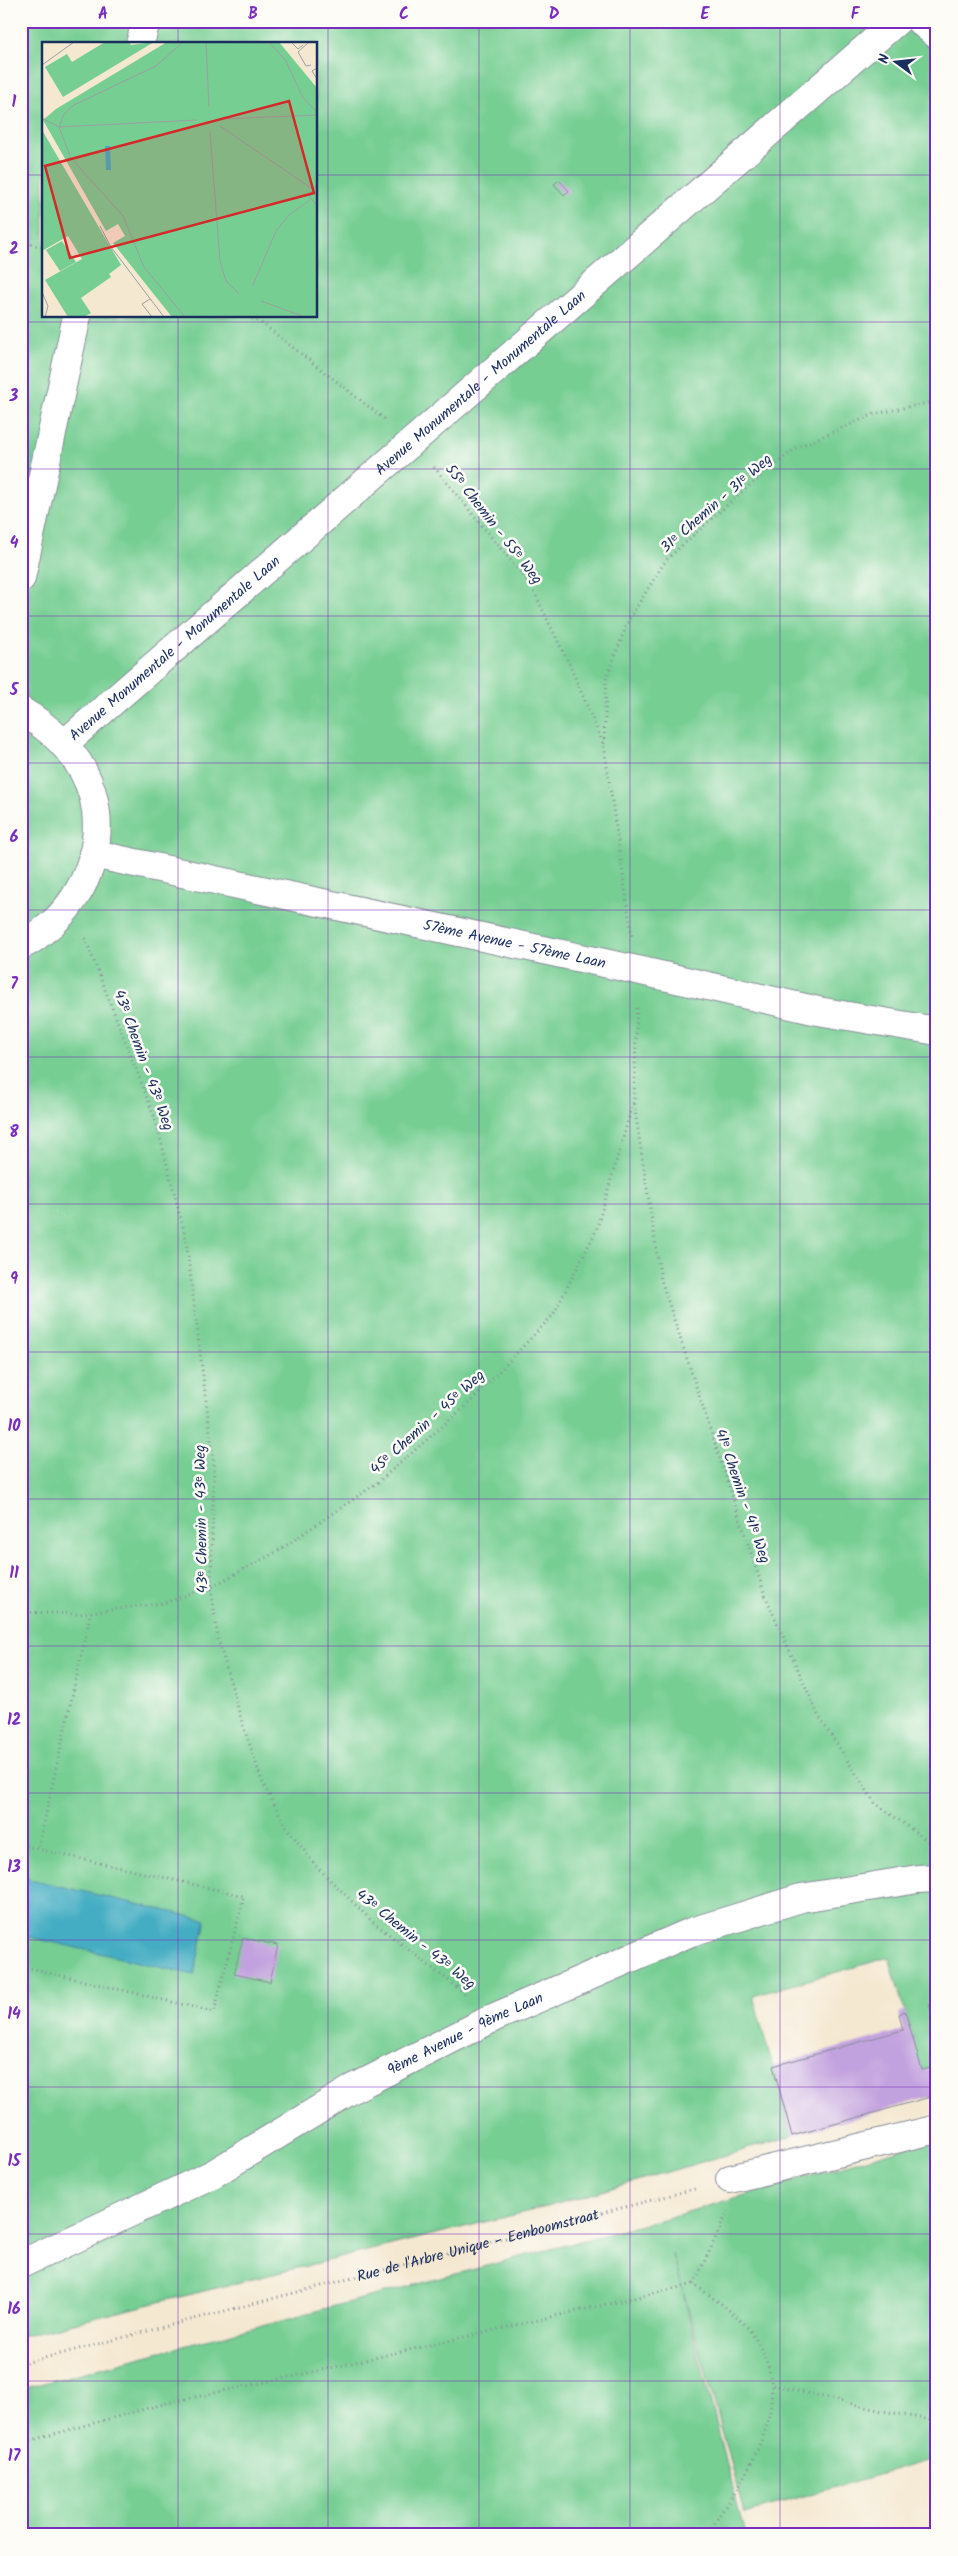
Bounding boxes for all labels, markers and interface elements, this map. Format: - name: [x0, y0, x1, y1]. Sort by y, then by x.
- text: A: [98, 2, 108, 27]
- text: B: [248, 2, 258, 27]
- text: C: [399, 2, 409, 27]
- text: D: [549, 2, 560, 27]
- text: E: [701, 2, 711, 27]
- text: F: [851, 2, 861, 27]
- north arrow: [870, 38, 920, 88]
- inset map: [42, 42, 318, 318]
- text: N: [873, 52, 896, 66]
- text: 1: [12, 90, 17, 115]
- text: 2: [9, 237, 19, 262]
- street label: Avenue Monumentale - Monumentale Laan: [370, 285, 592, 482]
- text: 3: [9, 384, 19, 409]
- street label: 31ᵉ Chemin - 31ᵉ Weg: [655, 448, 778, 559]
- street label: 55ᵉ Chemin - 55ᵉ Weg: [438, 459, 548, 590]
- text: 4: [10, 531, 19, 556]
- street label: Avenue Monumentale - Monumentale Laan: [64, 550, 286, 747]
- text: 5: [9, 678, 20, 703]
- text: 6: [10, 825, 19, 850]
- street label: 57ème Avenue - 57ème Laan: [421, 914, 608, 976]
- text: 7: [10, 972, 18, 997]
- street label: 43ᵉ Chemin - 43ᵉ Weg: [106, 986, 180, 1134]
- text: 8: [9, 1120, 19, 1145]
- text: 9: [10, 1267, 18, 1292]
- street label: 45ᵉ Chemin - 45ᵉ Weg: [365, 1364, 491, 1481]
- text: 10: [7, 1414, 21, 1439]
- street label: 41ᵉ Chemin - 41ᵉ Weg: [708, 1426, 776, 1567]
- street label: 43ᵉ Chemin - 43ᵉ Weg: [189, 1444, 215, 1594]
- text: 11: [9, 1561, 19, 1586]
- text: 12: [7, 1708, 21, 1733]
- text: 13: [7, 1855, 21, 1880]
- street label: 43ᵉ Chemin - 43ᵉ Weg: [350, 1884, 481, 1996]
- street label: 9ème Avenue - 9ème Laan: [383, 1987, 547, 2082]
- text: 14: [7, 2002, 21, 2027]
- text: 15: [8, 2149, 22, 2174]
- street label: Rue de l'Arbre Unique - Eenboomstraat: [354, 2203, 602, 2289]
- text: 16: [7, 2297, 21, 2322]
- text: 17: [8, 2444, 21, 2469]

